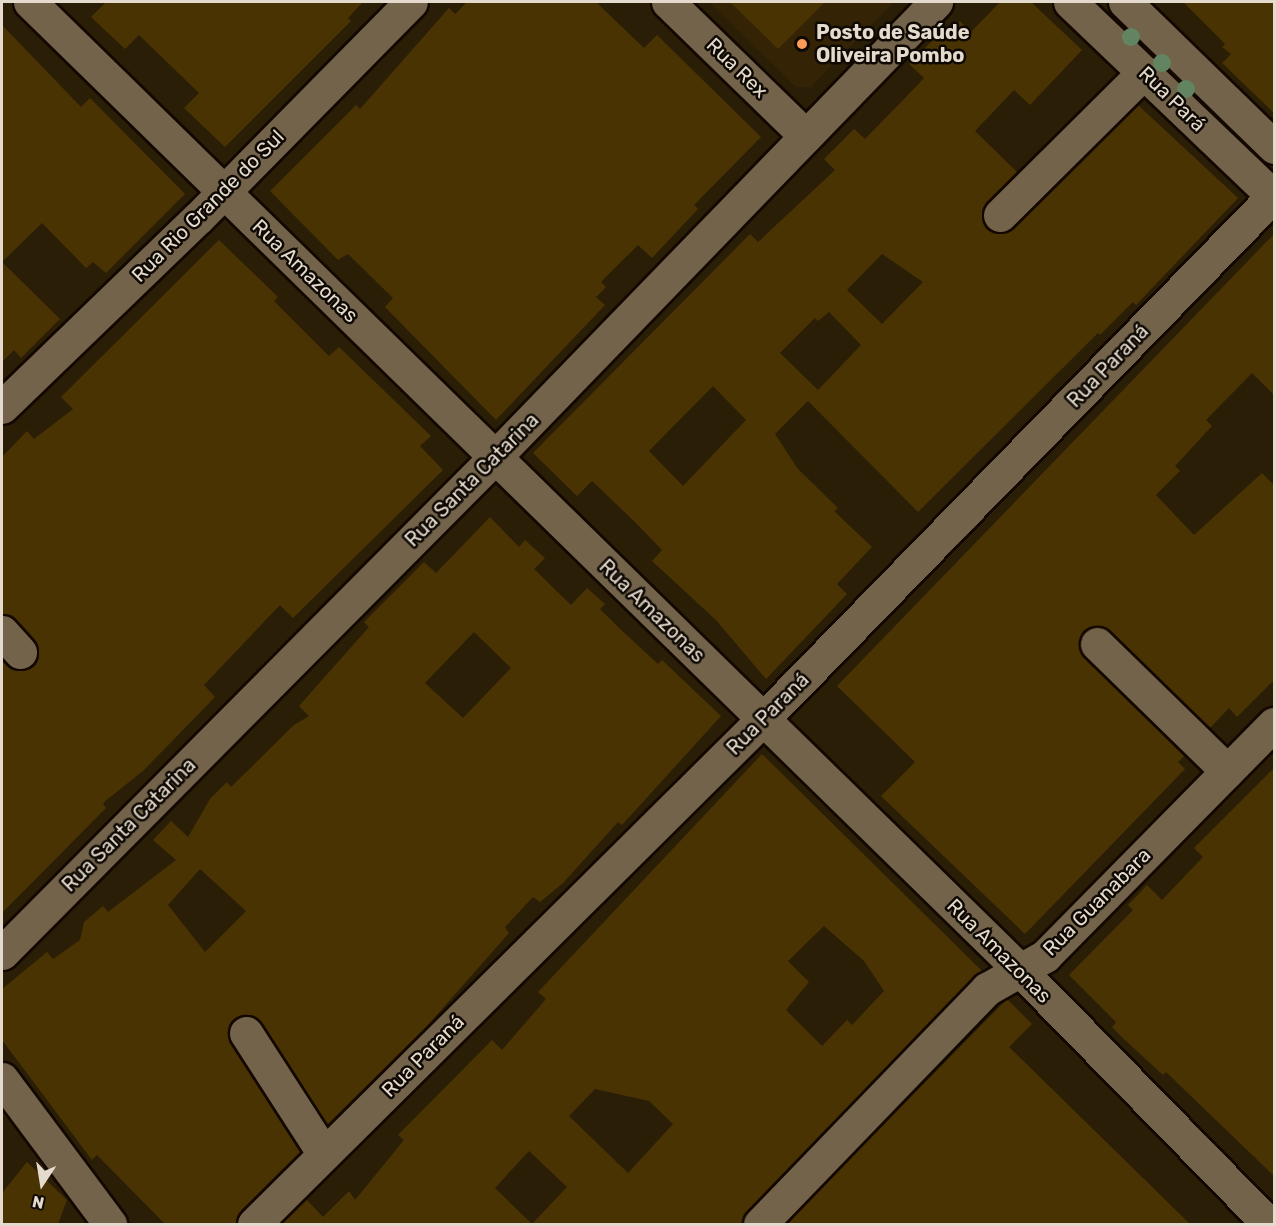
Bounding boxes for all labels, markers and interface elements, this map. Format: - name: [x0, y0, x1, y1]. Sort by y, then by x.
- place label: Posto de Saúde Oliveira Pombo: [816, 20, 970, 67]
- street label: Rua Rex: [701, 33, 773, 103]
- marker: Posto de Saúde Oliveira Pombo: [793, 35, 811, 53]
- street label: Rua Pará: [1134, 61, 1210, 137]
- street label: Rua Rio Grande do Sul: [127, 125, 289, 287]
- street label: Rua Amazonas: [247, 214, 363, 328]
- street label: Rua Paraná: [1062, 319, 1154, 413]
- street label: Rua Santa Catarina: [400, 408, 544, 552]
- street label: Rua Amazonas: [594, 554, 710, 668]
- street label: Rua Paraná: [722, 668, 814, 760]
- street label: Rua Santa Catarina: [57, 753, 201, 897]
- street label: Rua Guanabara: [1038, 843, 1156, 961]
- street label: Rua Amazonas: [942, 894, 1056, 1008]
- street label: Rua Paraná: [377, 1010, 469, 1102]
- north arrow: [12, 1154, 72, 1214]
- text: N: [31, 1192, 46, 1213]

